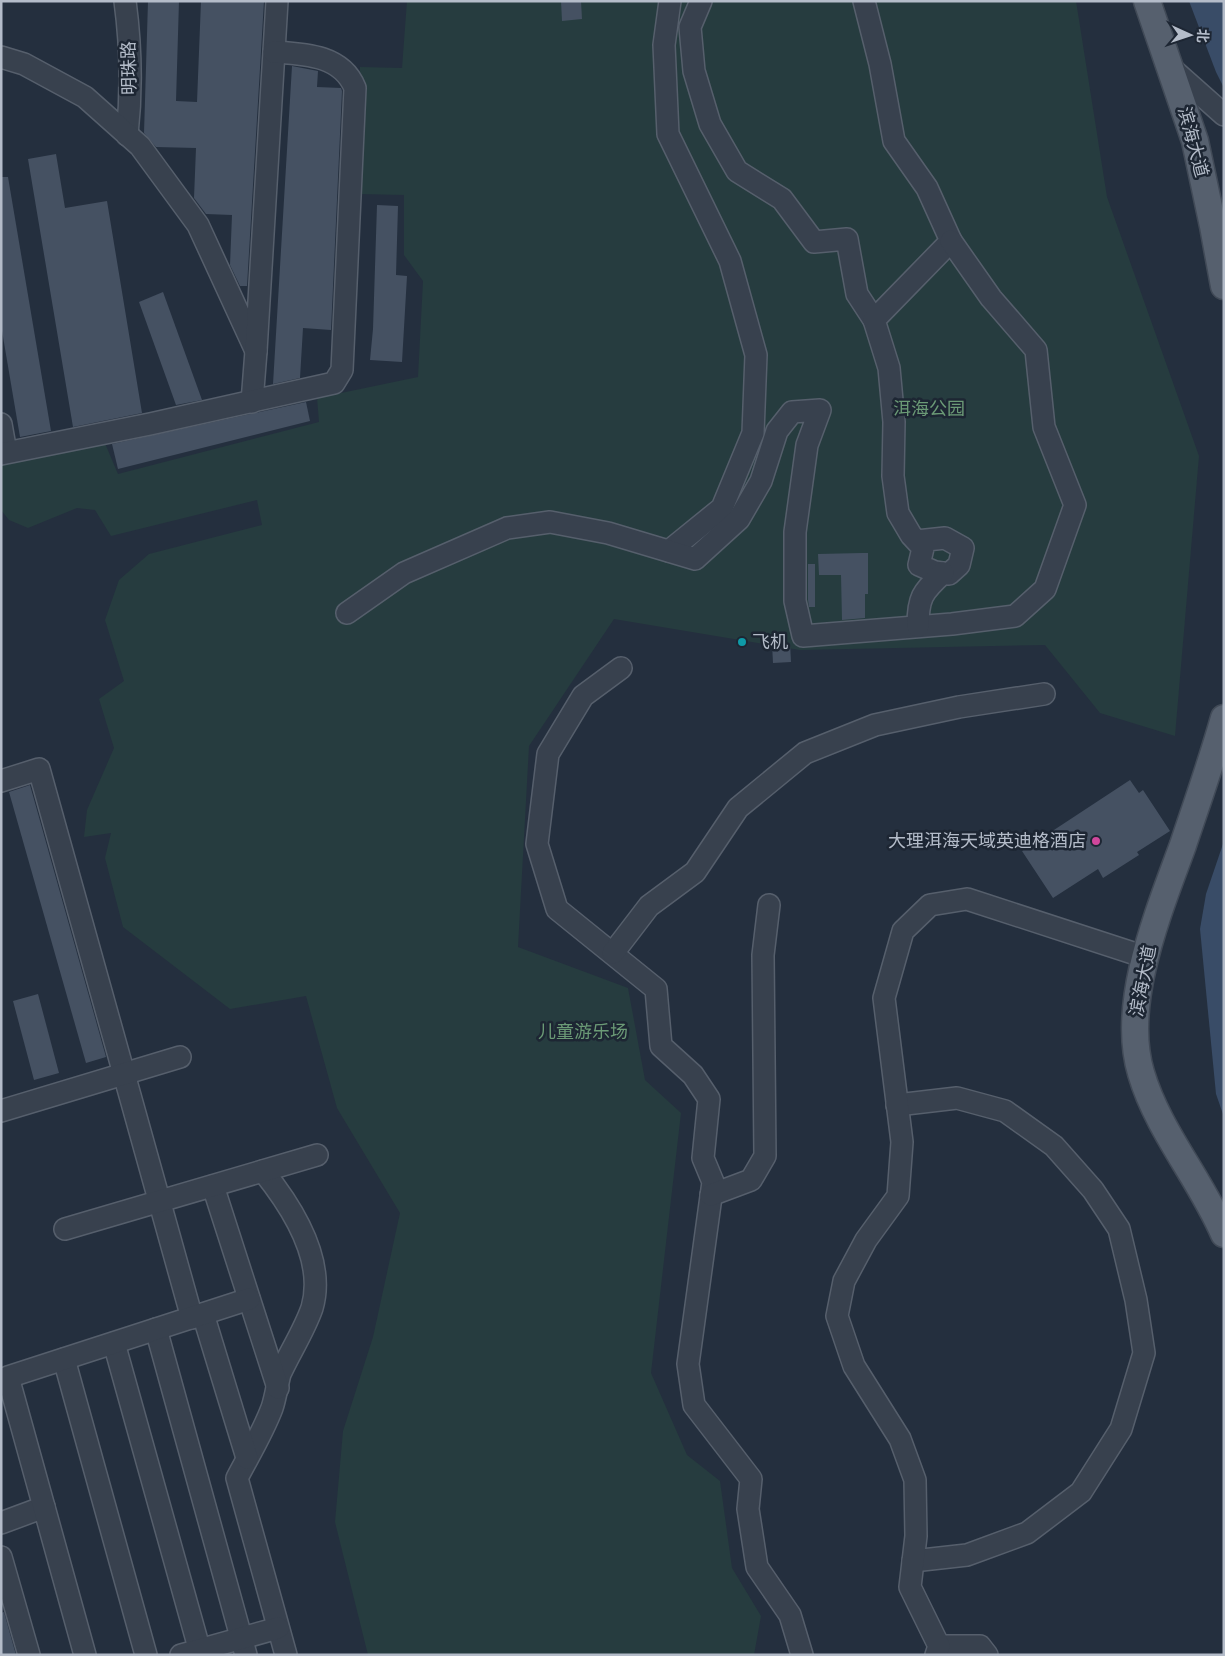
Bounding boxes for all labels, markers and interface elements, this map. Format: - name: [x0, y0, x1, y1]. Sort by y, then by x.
- north arrow: [1165, 10, 1215, 60]
- text: 北: [1195, 28, 1211, 43]
- street label: 明珠路: [118, 41, 139, 95]
- street label: 滨海大道: [1174, 104, 1213, 179]
- park label: 洱海公园: [893, 398, 965, 419]
- place label: 飞机: [752, 631, 788, 652]
- marker: 飞机: [736, 636, 748, 648]
- place label: 大理洱海天域英迪格酒店: [888, 830, 1086, 851]
- marker: 大理洱海天域英迪格酒店: [1090, 835, 1102, 847]
- street label: 滨海大道: [1125, 944, 1160, 1018]
- park label: 儿童游乐场: [538, 1021, 628, 1042]

